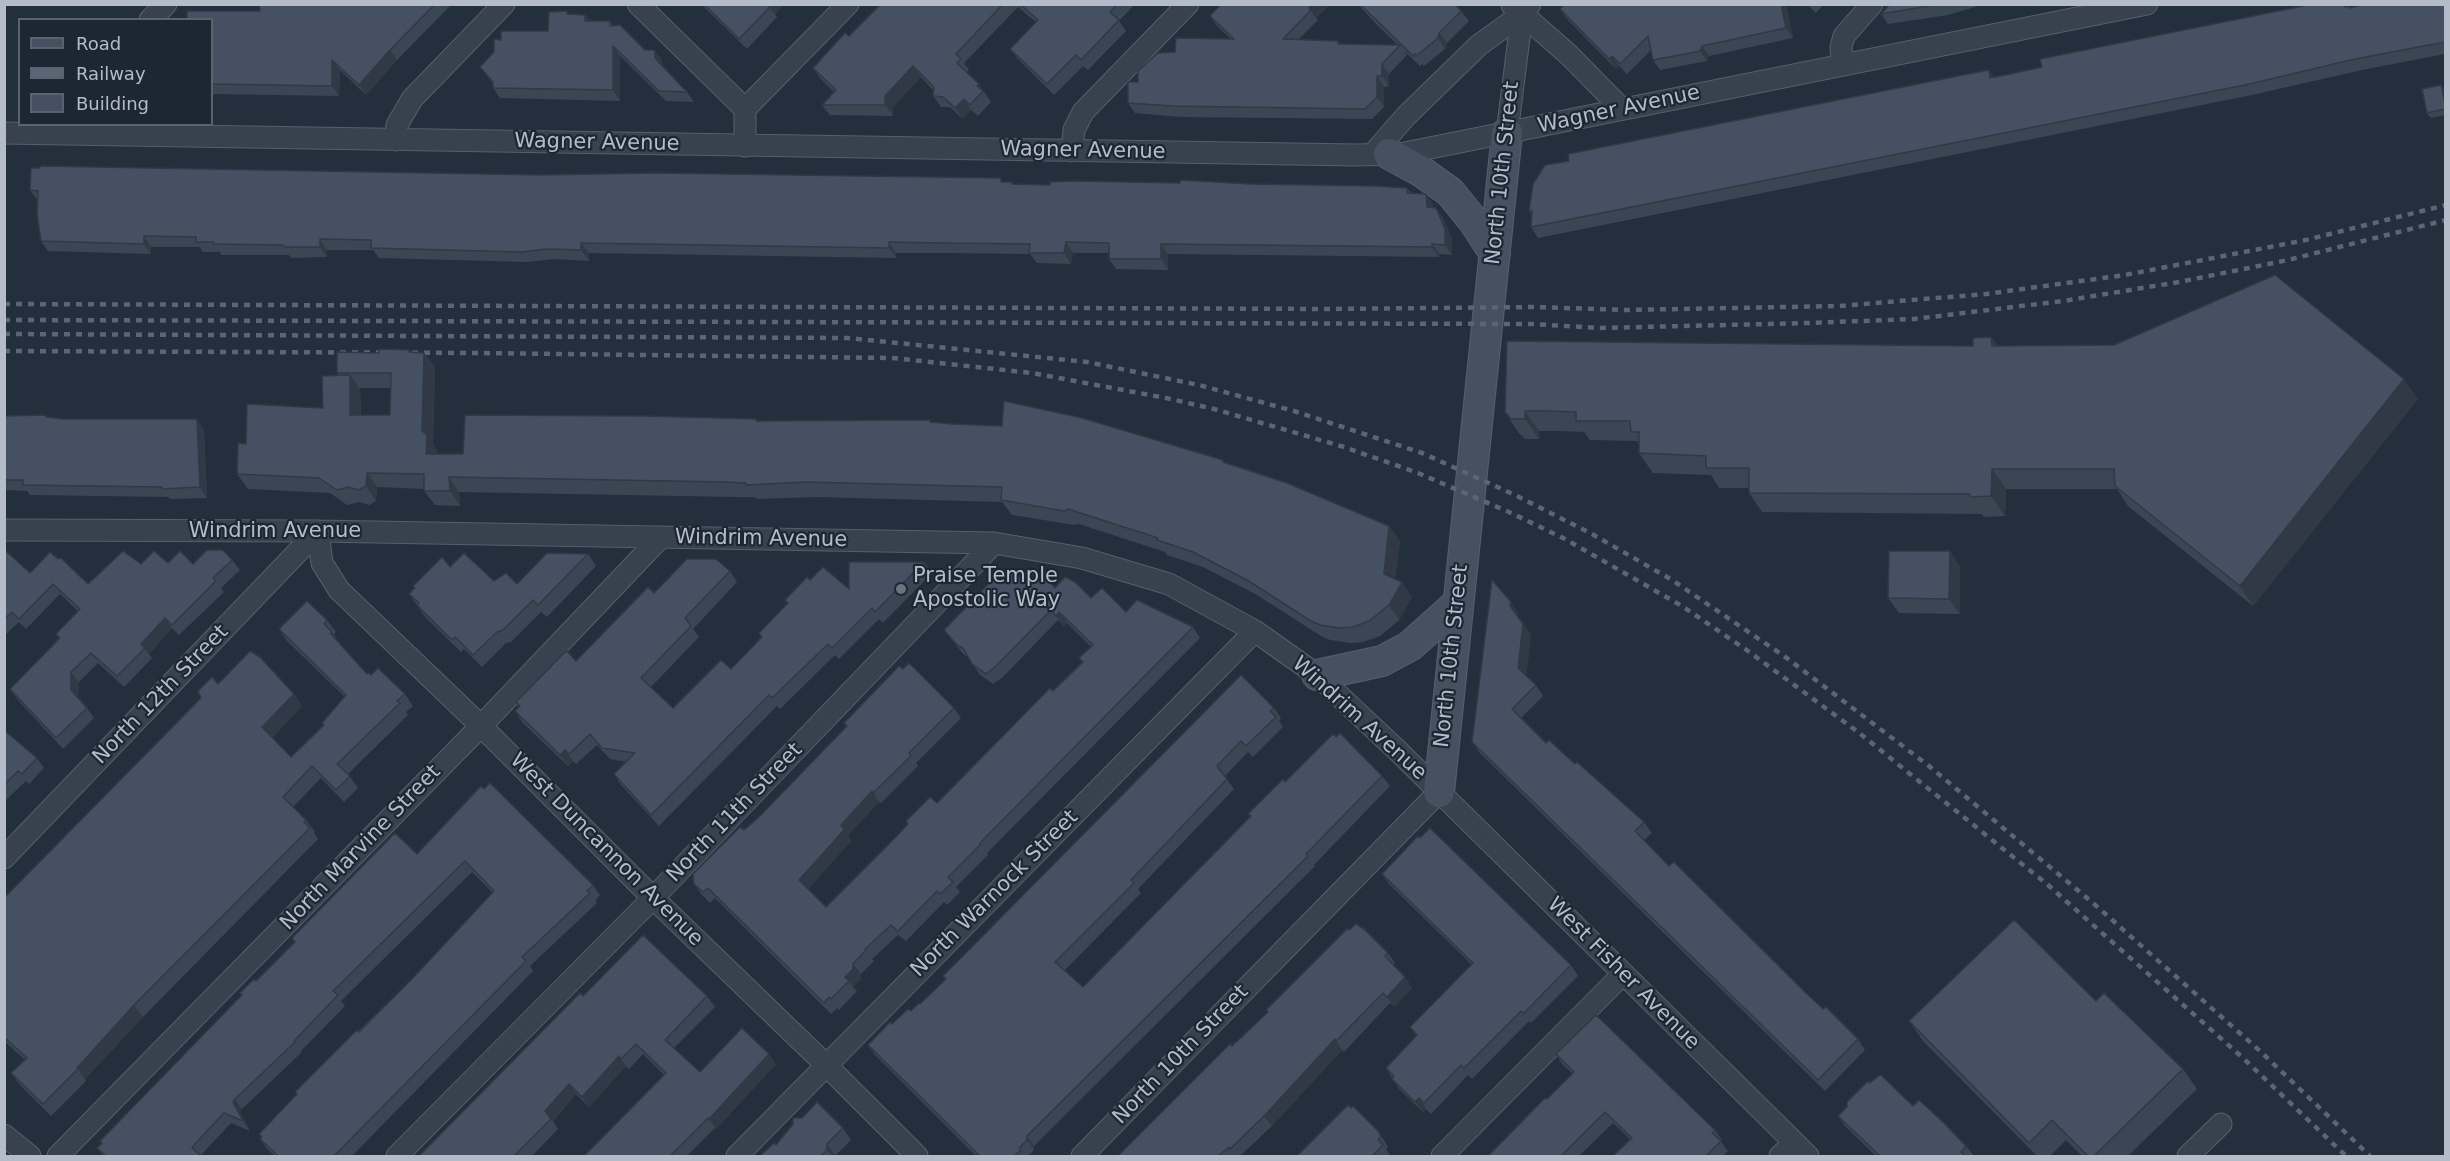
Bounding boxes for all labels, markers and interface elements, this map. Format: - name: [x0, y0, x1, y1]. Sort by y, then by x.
- legend: [18, 18, 213, 126]
- text: Road: [76, 33, 121, 54]
- text: Railway: [76, 63, 146, 84]
- street label: North 10th Street: [1481, 80, 1525, 266]
- street label: Wagner Avenue: [1536, 81, 1702, 139]
- text: Building: [76, 93, 149, 114]
- street label: Wagner Avenue: [514, 129, 680, 157]
- street label: Wagner Avenue: [1000, 137, 1166, 165]
- street label: Windrim Avenue: [189, 519, 361, 545]
- street label: Windrim Avenue: [675, 525, 847, 553]
- street label: North 10th Street: [1430, 563, 1474, 749]
- place label: Praise Temple Apostolic Way: [913, 564, 1060, 614]
- marker: Praise Temple Apostolic Way: [894, 582, 908, 596]
- street label: North 12th Street: [88, 620, 234, 770]
- street label: Windrim Avenue: [1287, 652, 1431, 786]
- street label: North 11th Street: [662, 738, 808, 888]
- street label: West Duncannon Avenue: [504, 748, 708, 952]
- street label: North Marvine Street: [276, 760, 446, 936]
- street label: North Warnock Street: [906, 805, 1084, 983]
- street label: West Fisher Avenue: [1542, 893, 1704, 1055]
- street label: North 10th Street: [1108, 980, 1254, 1130]

